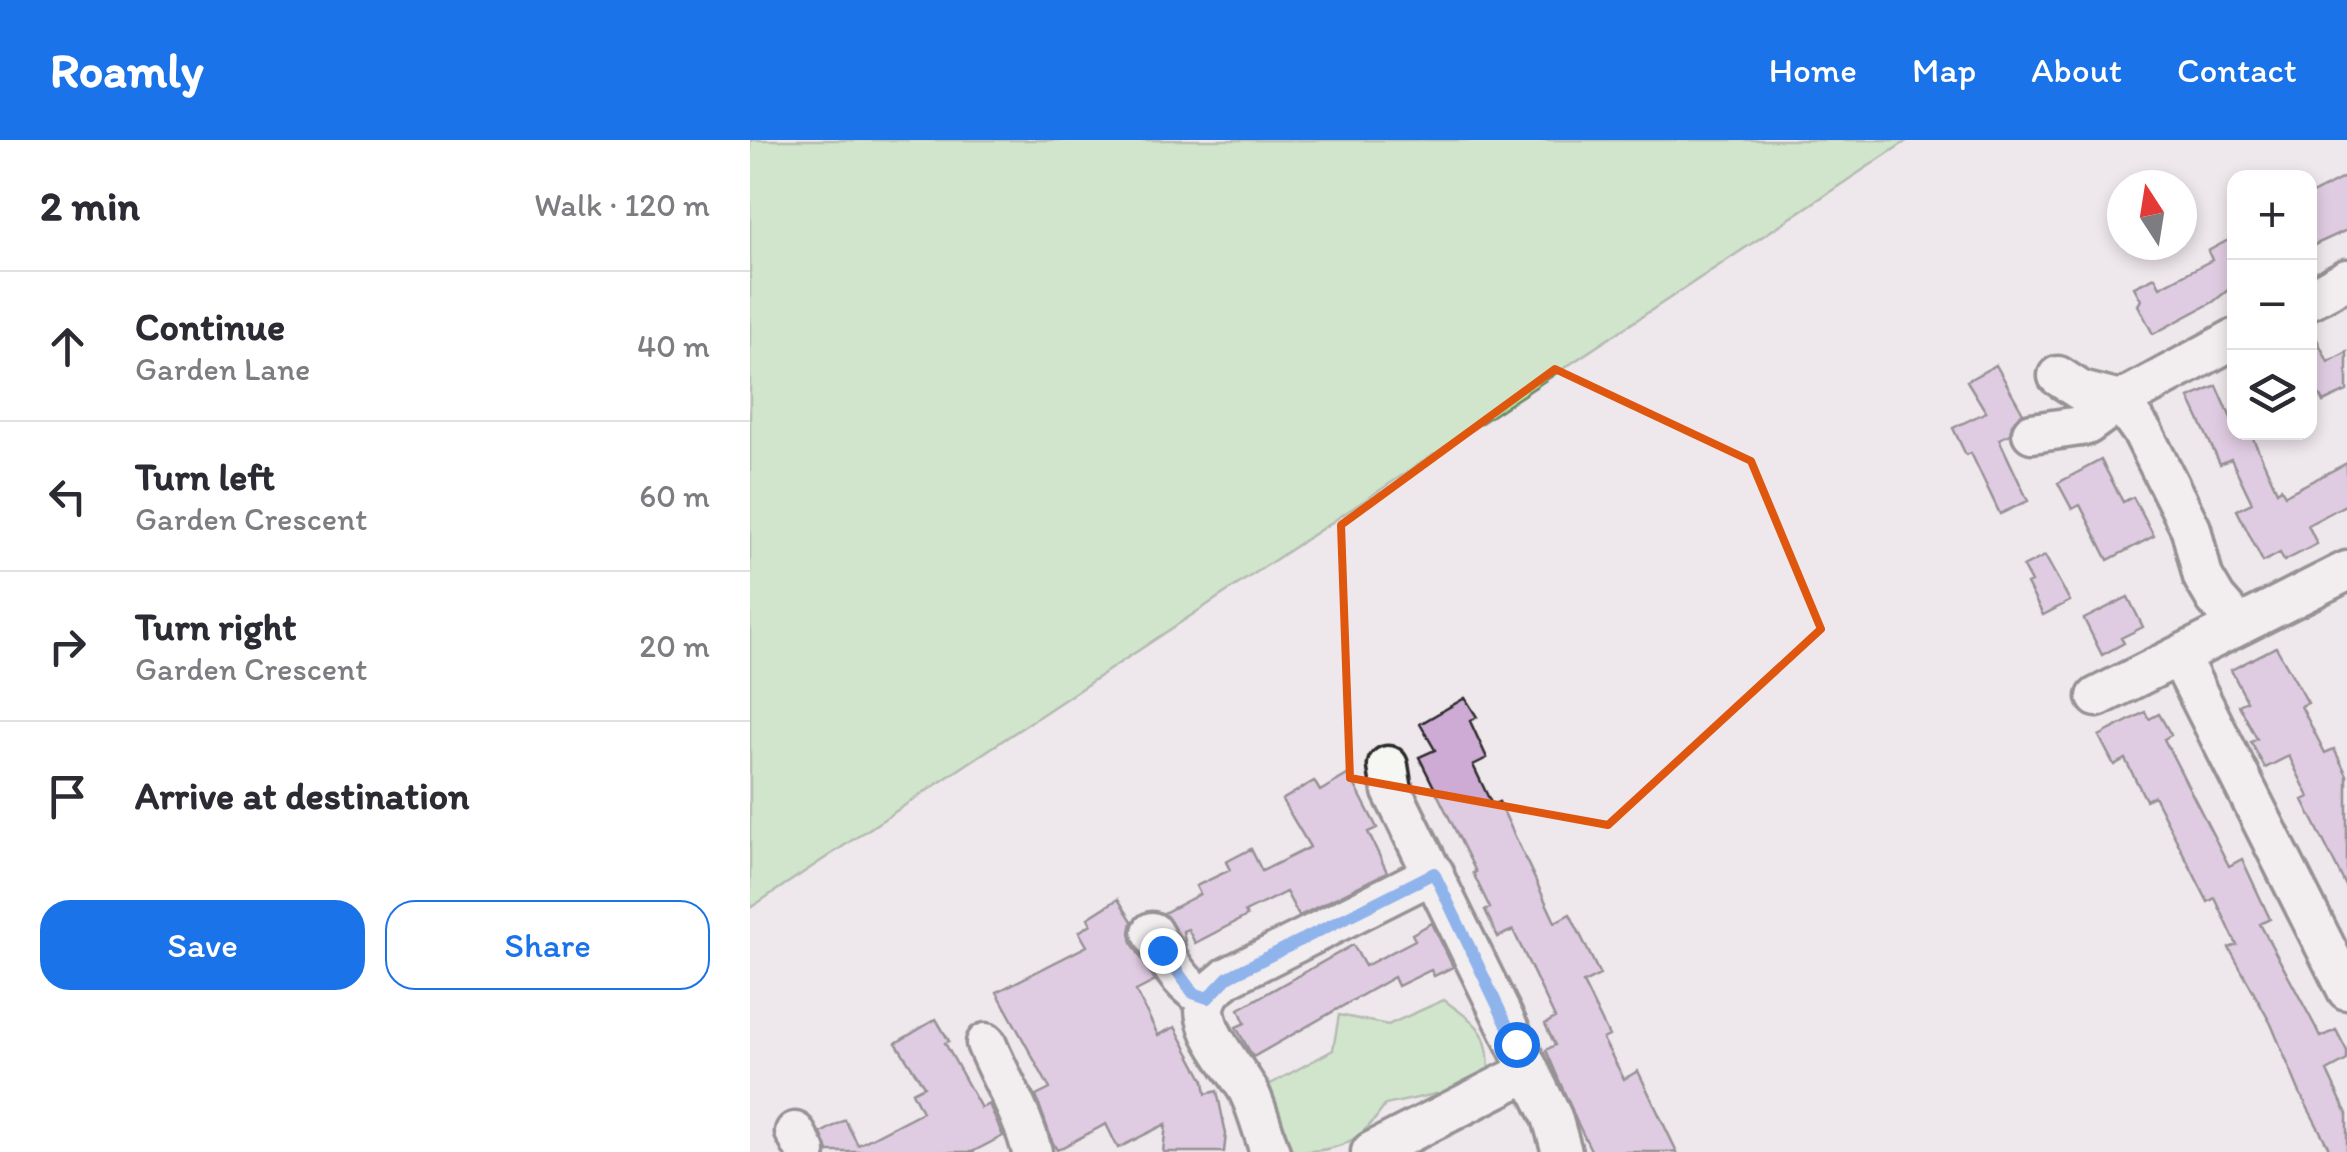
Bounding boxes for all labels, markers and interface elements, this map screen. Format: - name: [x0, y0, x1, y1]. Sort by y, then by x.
- text: Roamly: [50, 41, 204, 99]
- text: Home: [1769, 49, 1857, 91]
- text: Map: [1912, 49, 1976, 91]
- text: About: [2031, 49, 2122, 91]
- text: Contact: [2177, 49, 2297, 91]
- north arrow: [2107, 170, 2197, 260]
- map controls: [2227, 170, 2317, 440]
- button: +: [2227, 170, 2317, 260]
- text: 2 min: [40, 180, 140, 231]
- text: Walk · 120 m: [534, 186, 710, 224]
- button: −: [2227, 260, 2317, 350]
- text: Continue: [135, 304, 285, 350]
- icon: ahead: [40, 319, 95, 374]
- text: 40 m: [637, 327, 710, 365]
- text: Garden Lane: [135, 350, 310, 388]
- button: layers: [2227, 350, 2317, 440]
- text: Turn left: [135, 454, 275, 500]
- icon: left: [40, 469, 95, 524]
- text: 60 m: [639, 477, 710, 515]
- text: Garden Crescent: [135, 500, 367, 538]
- text: Turn right: [135, 604, 297, 650]
- icon: right: [40, 619, 95, 674]
- text: 20 m: [639, 627, 710, 665]
- text: Garden Crescent: [135, 650, 367, 688]
- icon: arrive: [40, 769, 95, 824]
- text: Arrive at destination: [135, 773, 470, 819]
- button: Save: [40, 900, 365, 990]
- button: Share: [385, 900, 710, 990]
- route end: [1140, 928, 1186, 974]
- route start: [1494, 1022, 1540, 1068]

